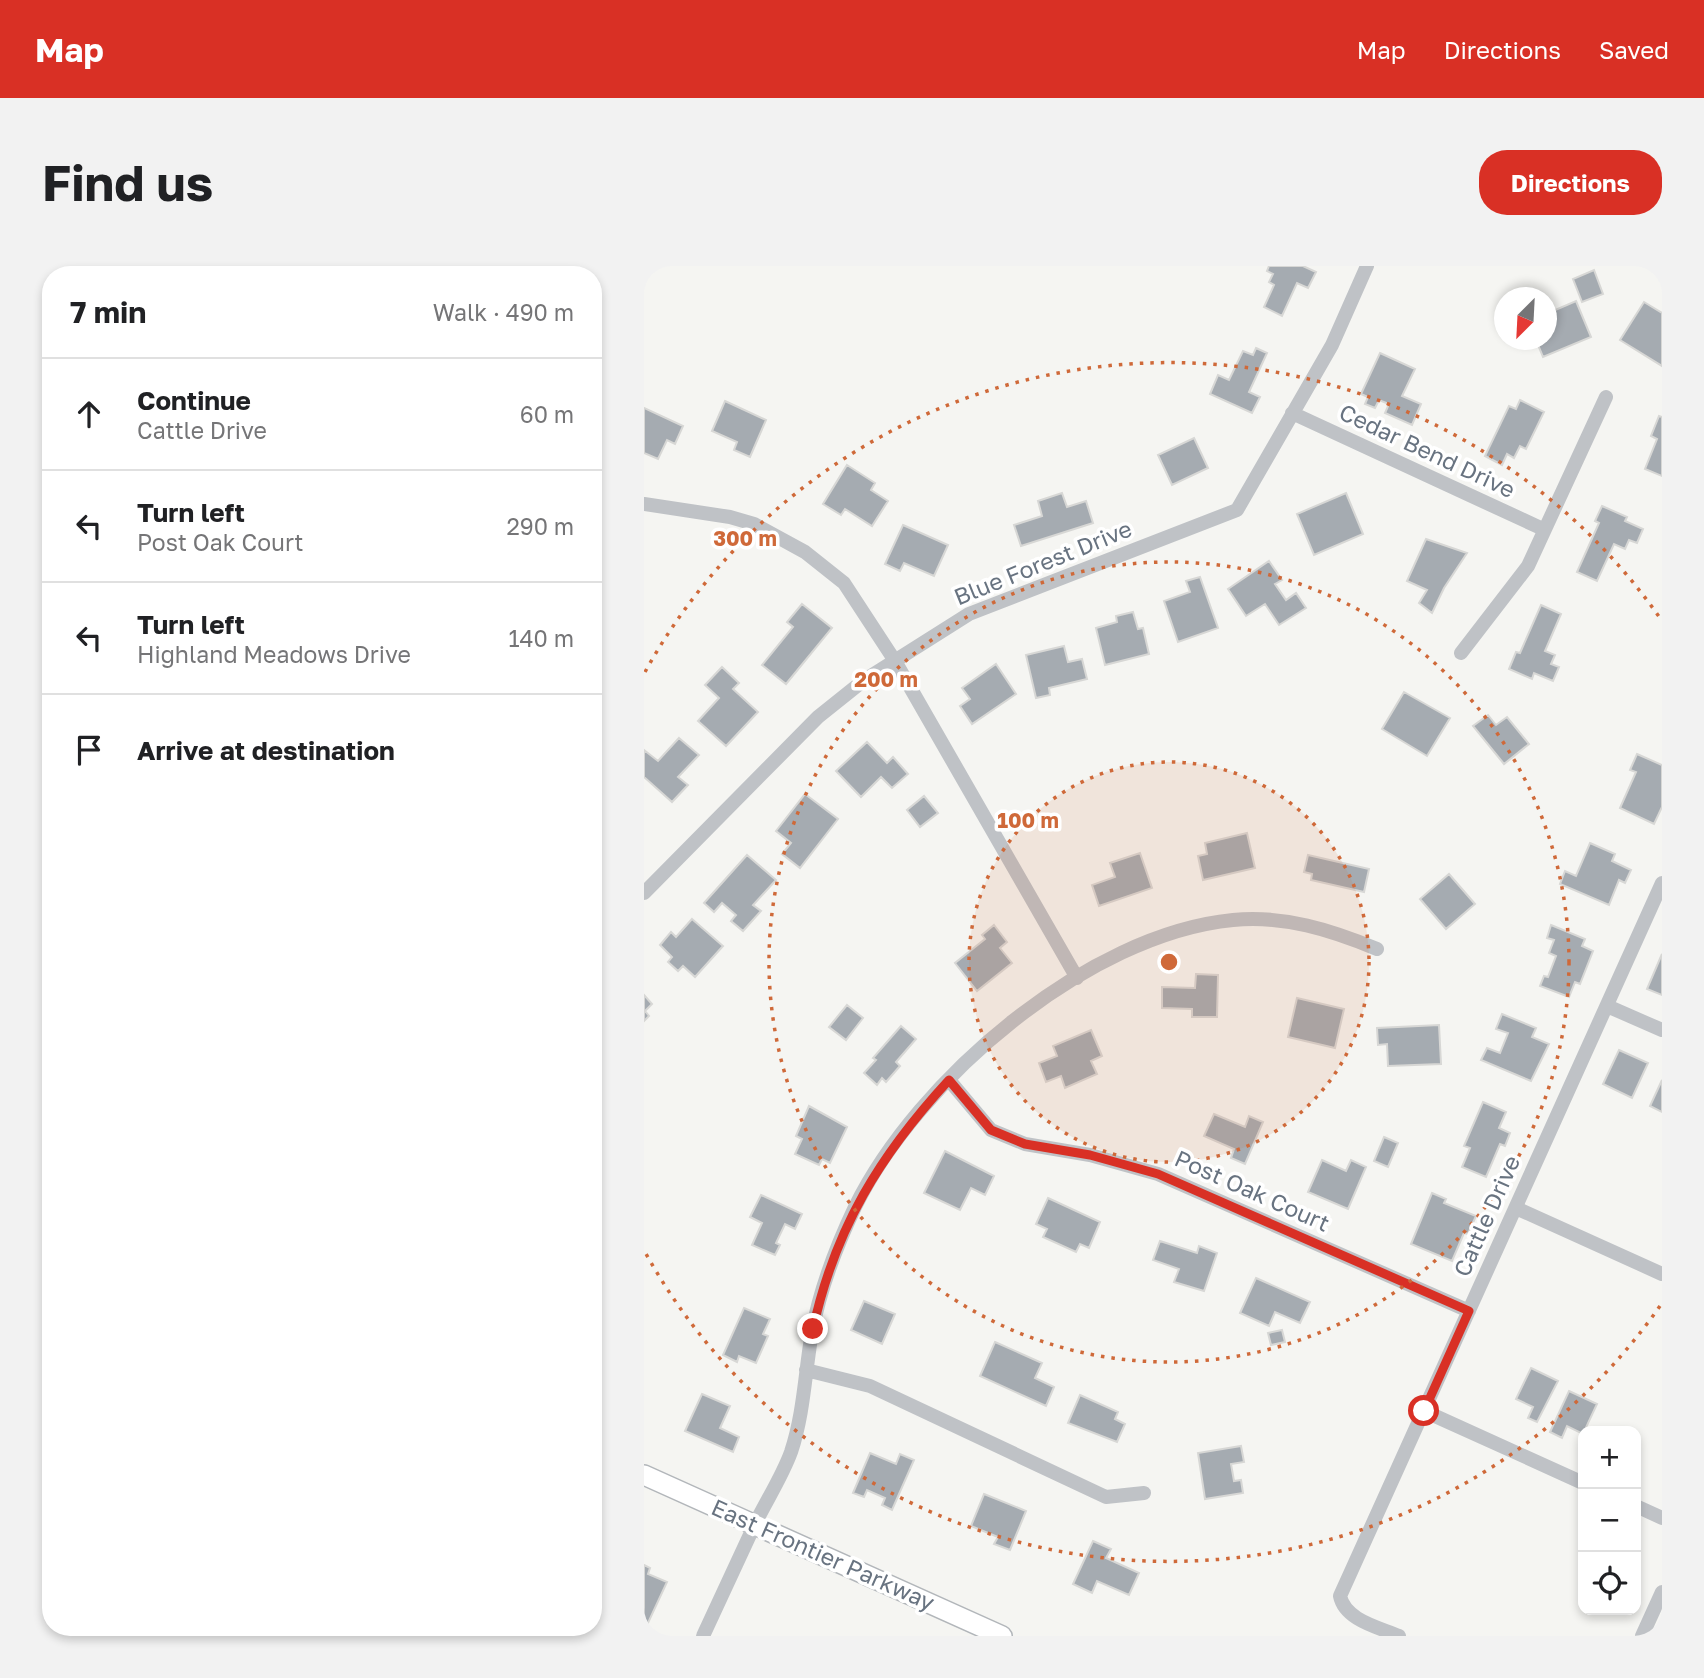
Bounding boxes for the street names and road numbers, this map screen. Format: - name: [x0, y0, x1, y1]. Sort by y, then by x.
- street label: Cedar Bend Drive: [1335, 397, 1520, 503]
- street label: Blue Forest Drive: [950, 514, 1136, 611]
- street label: Post Oak Court: [1171, 1143, 1334, 1237]
- street label: Cattle Drive: [1447, 1151, 1525, 1281]
- street label: East Frontier Parkway: [708, 1492, 939, 1616]

